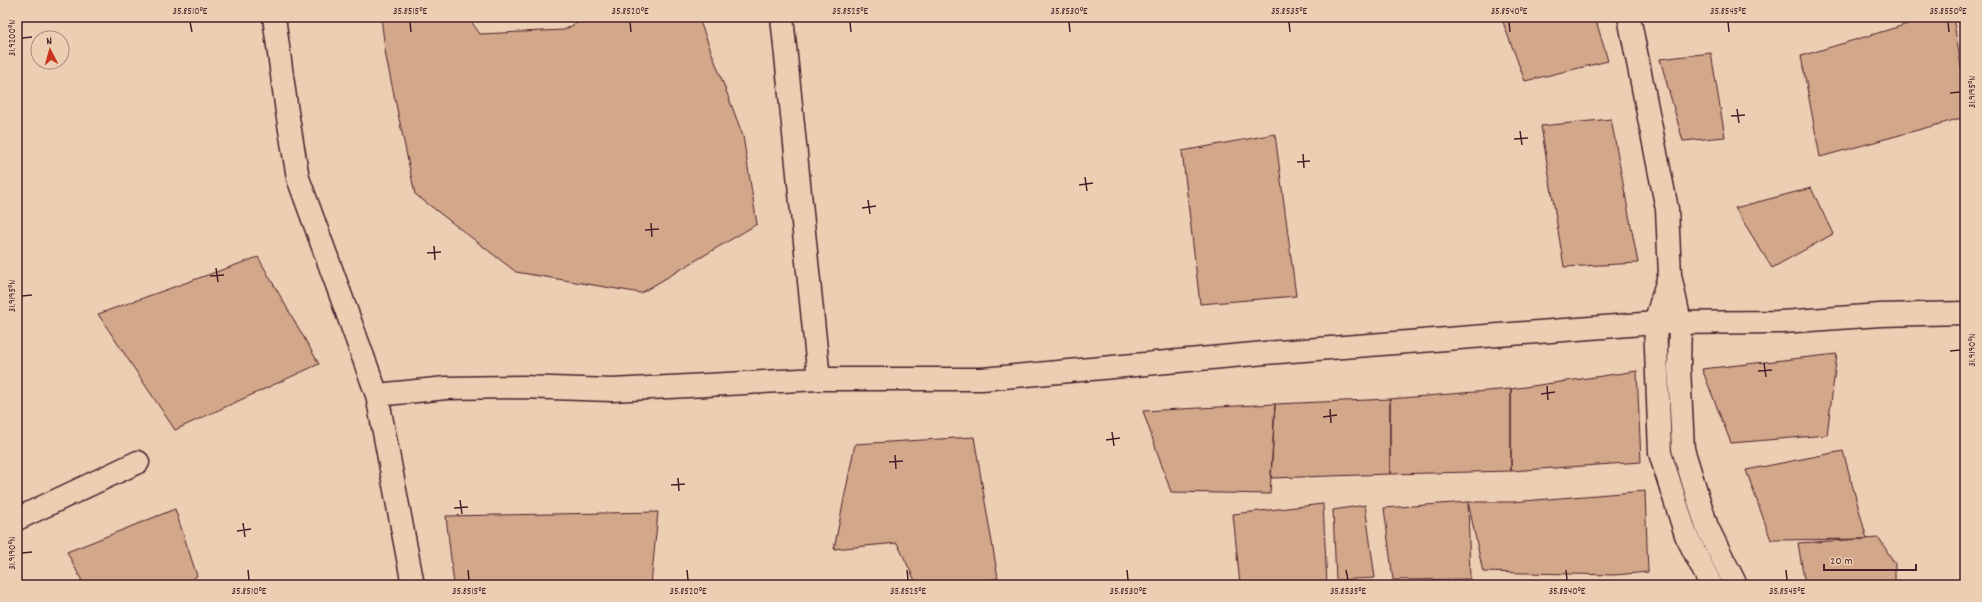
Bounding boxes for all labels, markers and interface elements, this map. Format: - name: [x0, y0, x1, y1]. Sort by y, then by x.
- text: 35.8510°E: [173, 5, 208, 19]
- text: 35.8515°E: [393, 5, 427, 19]
- text: 35.8520°E: [612, 5, 649, 19]
- text: 35.8525°E: [832, 5, 869, 19]
- text: 35.8530°E: [1050, 5, 1088, 19]
- text: 35.8535°E: [1271, 5, 1308, 19]
- text: 35.8540°E: [1491, 5, 1528, 19]
- text: 35.8545°E: [1710, 5, 1746, 19]
- text: 35.8550°E: [1929, 5, 1967, 19]
- text: 31.9200°N: [6, 20, 20, 56]
- north arrow: [30, 30, 70, 70]
- text: N: [46, 34, 53, 50]
- text: 31.9195°N: [1966, 76, 1980, 108]
- text: 31.9195°N: [6, 280, 20, 312]
- text: 31.9190°N: [1966, 333, 1980, 367]
- text: 31.9190°N: [6, 536, 20, 570]
- scale bar: [1824, 546, 1916, 572]
- text: 20 m: [1830, 553, 1853, 570]
- text: 35.8510°E: [232, 585, 267, 599]
- text: 35.8515°E: [452, 585, 486, 599]
- text: 35.8520°E: [670, 585, 707, 599]
- text: 35.8525°E: [890, 585, 927, 599]
- text: 35.8530°E: [1109, 585, 1147, 599]
- text: 35.8535°E: [1330, 585, 1367, 599]
- text: 35.8540°E: [1549, 585, 1586, 599]
- text: 35.8545°E: [1769, 585, 1805, 599]

